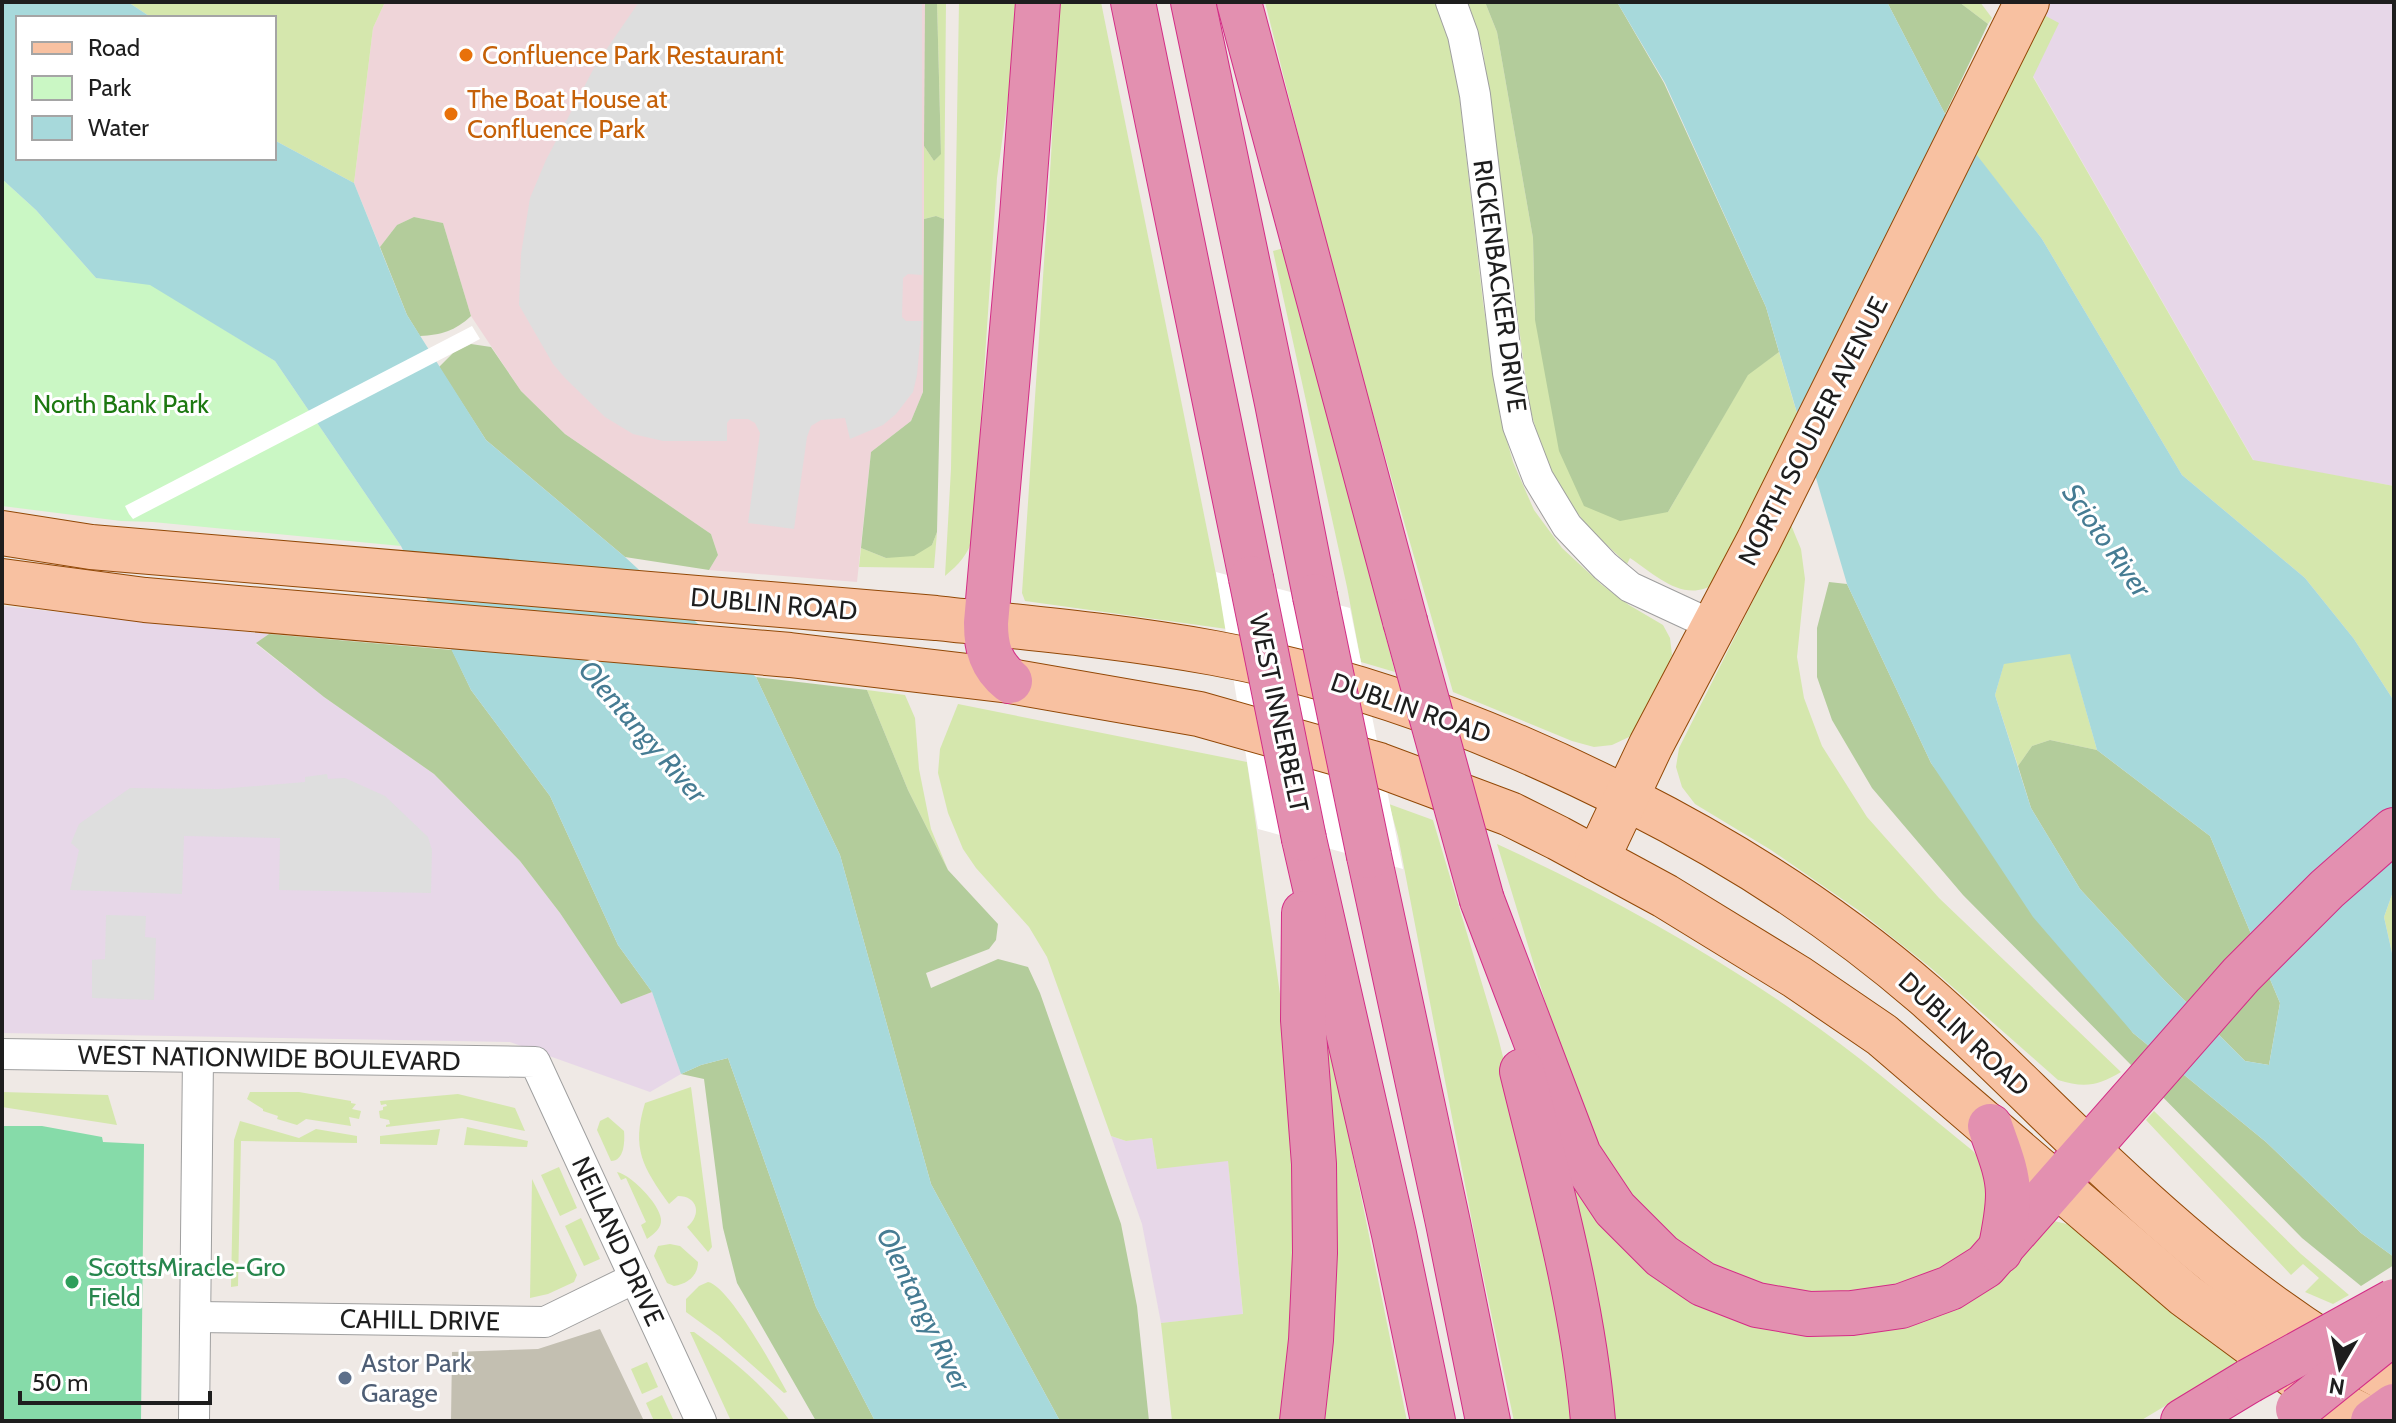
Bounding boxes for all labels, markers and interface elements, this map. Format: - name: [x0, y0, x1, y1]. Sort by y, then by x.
- legend: [16, 16, 276, 160]
- text: Road: [88, 33, 140, 62]
- place label: Confluence Park Restaurant: [482, 39, 784, 71]
- marker: Confluence Park Restaurant: [457, 46, 475, 64]
- text: Park: [88, 73, 131, 102]
- place label: The Boat House at Confluence Park: [467, 83, 668, 145]
- marker: The Boat House at Confluence Park: [442, 105, 460, 123]
- text: Water: [88, 113, 149, 142]
- street label: RICKENBACKER DRIVE: [1466, 157, 1534, 415]
- street label: NORTH SOUDER AVENUE: [1731, 291, 1895, 571]
- park label: North Bank Park: [33, 388, 209, 420]
- water label: Scioto River: [2056, 477, 2159, 604]
- street label: DUBLIN ROAD: [689, 581, 859, 627]
- street label: WEST INNERBELT: [1242, 611, 1316, 815]
- water label: Olentangy River: [572, 653, 715, 810]
- street label: DUBLIN ROAD: [1327, 666, 1495, 750]
- street label: DUBLIN ROAD: [1892, 965, 2036, 1103]
- street label: WEST NATIONWIDE BOULEVARD: [77, 1039, 461, 1077]
- street label: NEILAND DRIVE: [565, 1151, 671, 1331]
- water label: Olentangy River: [870, 1222, 979, 1398]
- place label: ScottsMiracle-Gro Field: [88, 1251, 285, 1313]
- marker: ScottsMiracle-Gro Field: [63, 1273, 81, 1291]
- street label: CAHILL DRIVE: [340, 1303, 500, 1337]
- north arrow: [2300, 1327, 2380, 1407]
- place label: Astor Park Garage: [361, 1347, 472, 1409]
- scale bar: [20, 1355, 210, 1405]
- text: 50 m: [32, 1368, 88, 1397]
- marker: Astor Park Garage: [336, 1369, 354, 1387]
- text: N: [2327, 1372, 2347, 1401]

